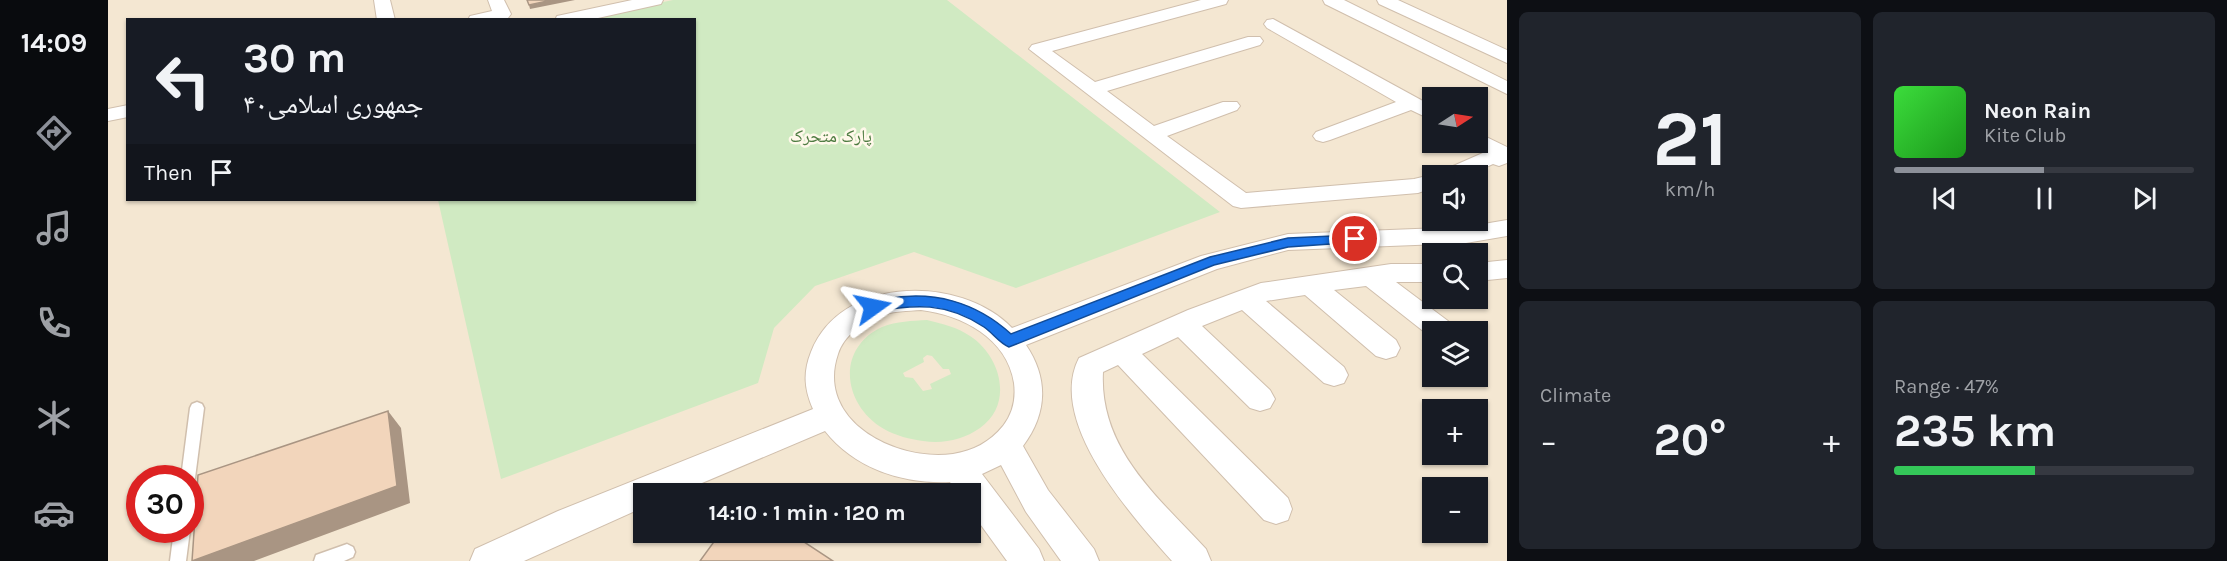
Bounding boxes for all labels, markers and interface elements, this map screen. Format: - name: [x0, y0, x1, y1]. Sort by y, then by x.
- text: 14:09: [21, 27, 87, 59]
- text: 30 m: [243, 33, 346, 83]
- icon: left: [144, 42, 222, 120]
- north arrow: [1422, 87, 1488, 153]
- map controls: [1422, 87, 1488, 543]
- text: جمهوری اسلامی۴۰: [243, 88, 424, 120]
- text: 21: [1653, 93, 1728, 185]
- text: Neon Rain: [1984, 98, 2091, 124]
- icon: directions: [33, 112, 75, 154]
- text: Kite Club: [1984, 124, 2066, 147]
- park label: پارک متحرک: [790, 125, 872, 147]
- icon: arrive: [205, 156, 238, 189]
- text: Then: [144, 160, 193, 186]
- button: sound: [1422, 165, 1488, 231]
- text: km/h: [1665, 178, 1715, 201]
- icon: previous: [1928, 182, 1961, 215]
- icon: pause: [2028, 182, 2061, 215]
- icon: next: [2128, 182, 2161, 215]
- icon: music: [33, 207, 75, 249]
- pin: [1329, 213, 1380, 264]
- icon: arrive: [1338, 222, 1371, 255]
- button: search: [1422, 243, 1488, 309]
- position arrow: [841, 275, 905, 339]
- icon: phone: [33, 302, 75, 344]
- button: layers: [1422, 321, 1488, 387]
- text: Range · 47%: [1894, 375, 1999, 398]
- text: Climate: [1540, 384, 1611, 407]
- icon: climate: [33, 397, 75, 439]
- button: +: [1422, 399, 1488, 465]
- text: 235 km: [1894, 405, 2056, 457]
- text: 20°: [1653, 414, 1727, 466]
- text: −: [1540, 422, 1557, 460]
- text: +: [1823, 422, 1840, 460]
- speed limit sign: 30: [126, 465, 204, 543]
- button: −: [1422, 477, 1488, 543]
- icon: car: [33, 492, 75, 534]
- text: 14:10 · 1 min · 120 m: [708, 500, 906, 526]

